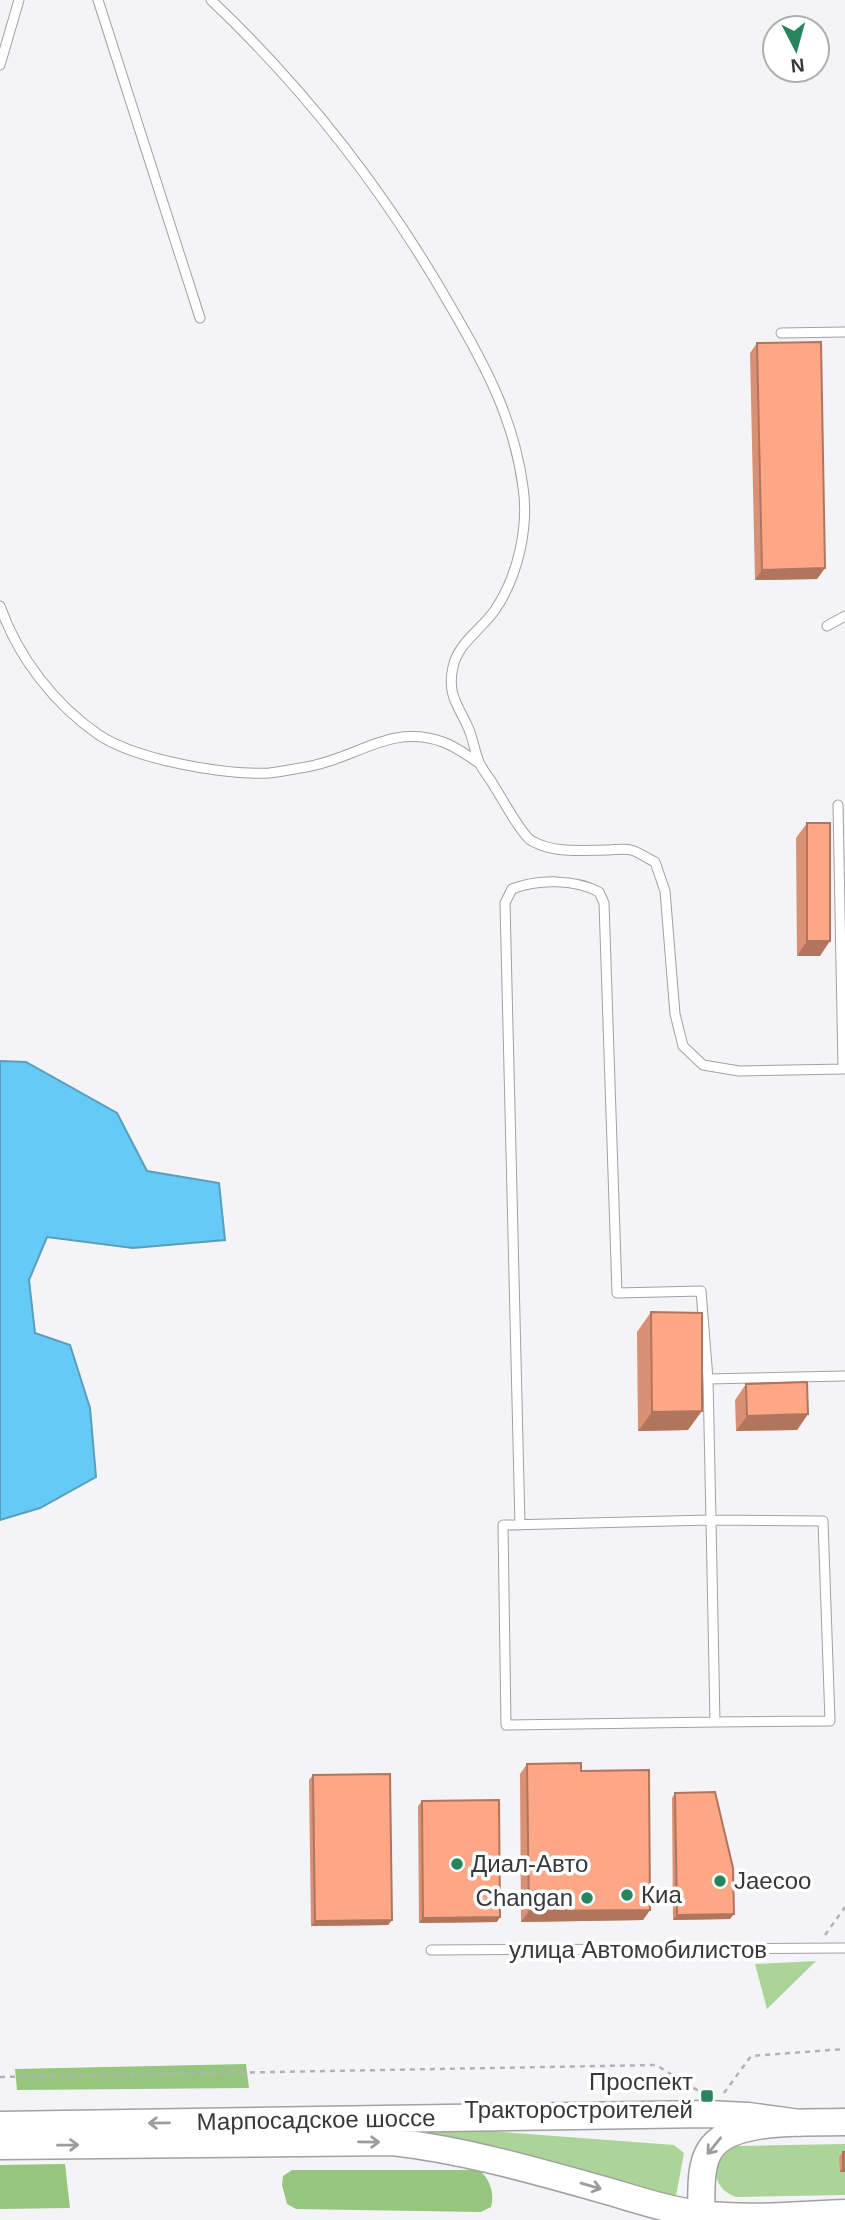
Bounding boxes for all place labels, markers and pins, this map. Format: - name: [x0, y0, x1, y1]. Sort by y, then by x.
- place label: Диал-Авто: [471, 1850, 588, 1877]
- marker: Диал-Авто: [449, 1856, 465, 1872]
- place label: Jaecoo: [734, 1867, 811, 1894]
- marker: Jaecoo: [712, 1873, 728, 1889]
- place label: Киа: [641, 1881, 682, 1908]
- place label: Changan: [476, 1884, 573, 1911]
- marker: Киа: [619, 1887, 635, 1903]
- marker: Changan: [579, 1890, 595, 1906]
- place label: Проспект Тракторостроителей: [464, 2068, 693, 2123]
- marker: Проспект Тракторостроителей: [699, 2088, 715, 2104]

